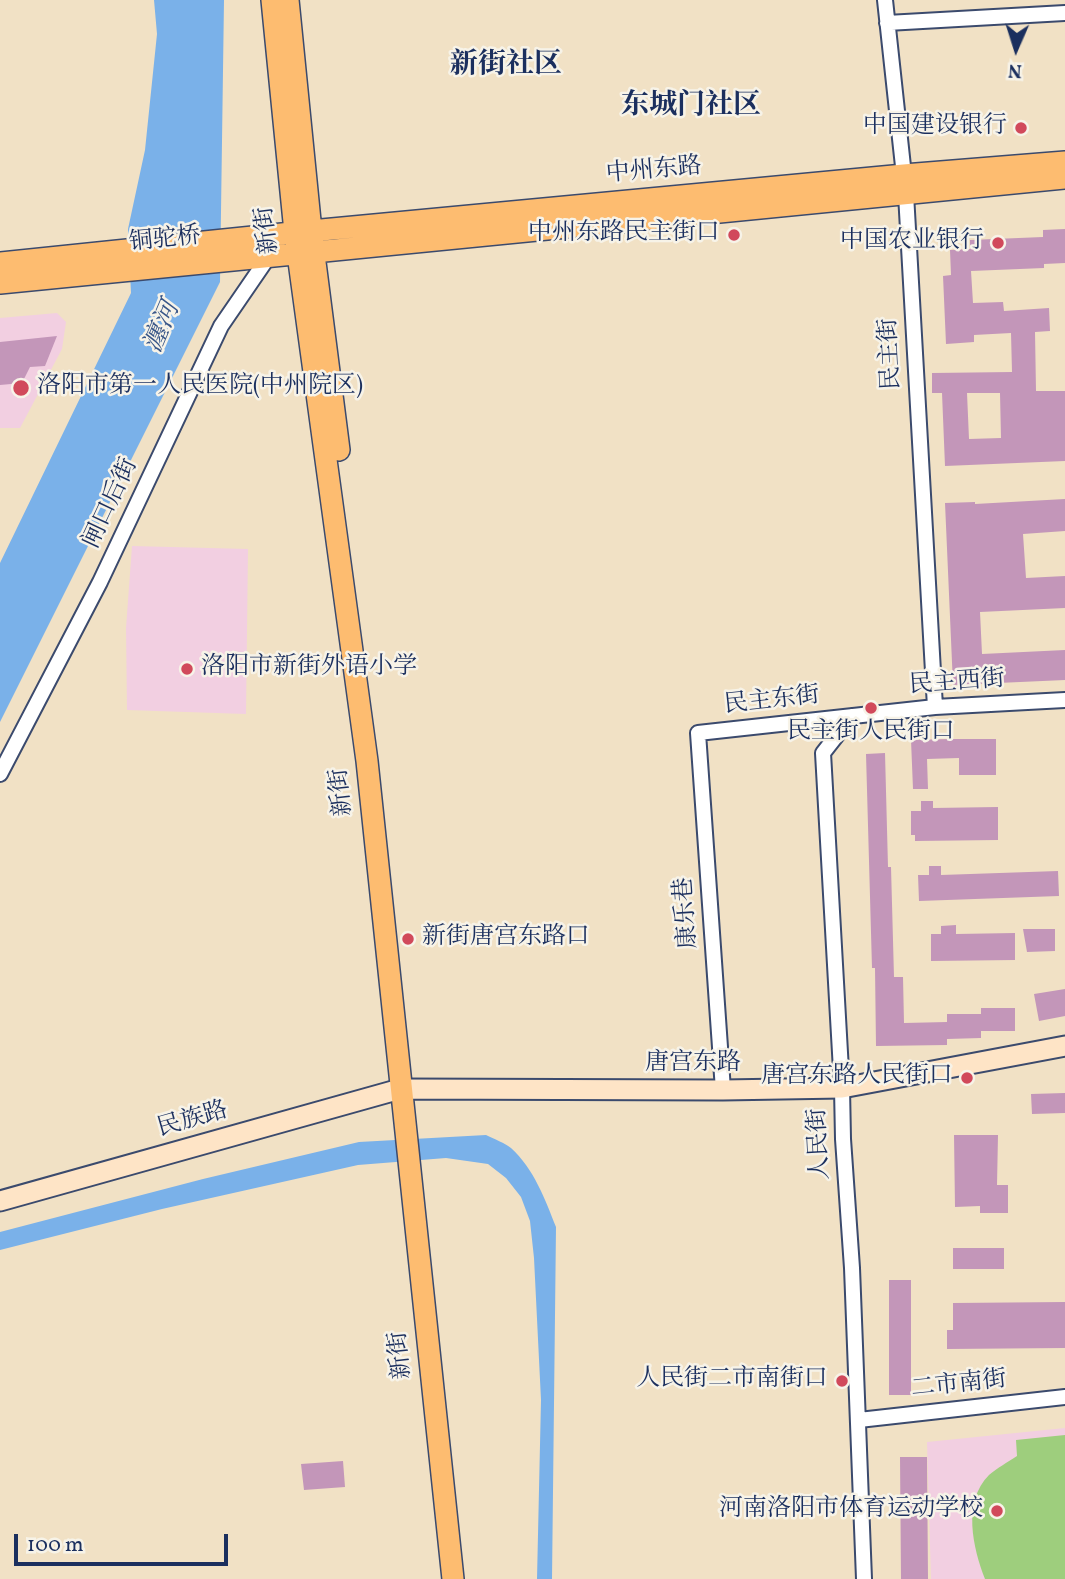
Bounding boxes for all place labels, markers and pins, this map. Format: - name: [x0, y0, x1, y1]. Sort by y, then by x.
- place label: 中国建设银行: [863, 114, 1007, 142]
- marker: 中国建设银行: [1013, 120, 1029, 136]
- place label: 中州东路民主街口: [528, 221, 720, 249]
- marker: 中州东路民主街口: [726, 227, 742, 243]
- place label: 中国农业银行: [840, 229, 984, 257]
- marker: 中国农业银行: [990, 235, 1006, 251]
- place label: 洛阳市第一人民医院(中州院区): [37, 374, 363, 402]
- marker: 洛阳市第一人民医院(中州院区): [11, 378, 31, 398]
- place label: 洛阳市新街外语小学: [201, 655, 417, 683]
- marker: 洛阳市新街外语小学: [179, 661, 195, 677]
- marker: 民主街人民街口: [863, 700, 879, 716]
- place label: 民主街人民街口: [787, 720, 955, 748]
- place label: 新街唐宫东路口: [422, 925, 590, 953]
- marker: 新街唐宫东路口: [400, 931, 416, 947]
- place label: 唐宫东路人民街口: [761, 1064, 953, 1092]
- marker: 唐宫东路人民街口: [959, 1070, 975, 1086]
- place label: 人民街二市南街口: [636, 1367, 828, 1395]
- marker: 人民街二市南街口: [834, 1373, 850, 1389]
- place label: 河南洛阳市体育运动学校: [719, 1497, 983, 1525]
- marker: 河南洛阳市体育运动学校: [989, 1503, 1005, 1519]

